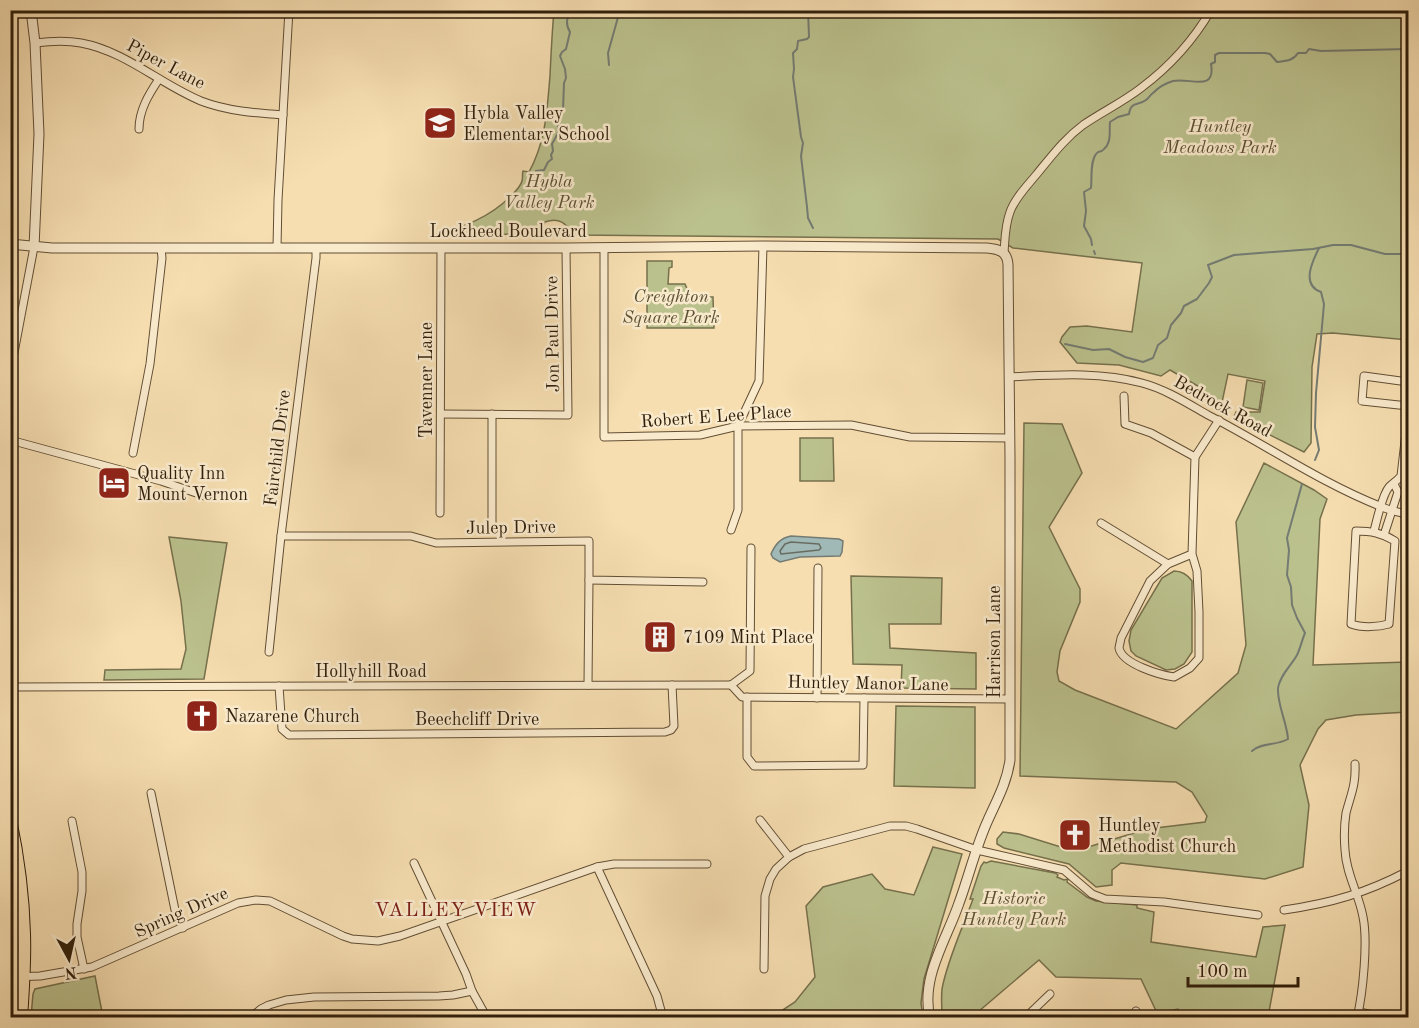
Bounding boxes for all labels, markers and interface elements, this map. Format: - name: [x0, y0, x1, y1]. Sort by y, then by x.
- street label: Piper Lane: [123, 37, 208, 93]
- school or university icon: Hybla Valley Elementary School: [422, 105, 458, 141]
- place label: Hybla Valley Elementary School: [463, 105, 610, 144]
- park label: Huntley Meadows Park: [1162, 118, 1277, 157]
- park label: Hybla Valley Park: [503, 173, 595, 212]
- street label: Lockheed Boulevard: [429, 223, 587, 241]
- street label: Jon Paul Drive: [543, 276, 563, 392]
- park label: Creighton Square Park: [622, 288, 720, 327]
- street label: Tavenner Lane: [418, 322, 436, 438]
- street label: Bedrock Road: [1171, 373, 1274, 441]
- street label: Fairchild Drive: [262, 389, 294, 507]
- street label: Robert E Lee Place: [640, 403, 792, 431]
- hotel icon: Quality Inn Mount Vernon: [96, 465, 132, 501]
- place label: Quality Inn Mount Vernon: [137, 465, 248, 504]
- street label: Julep Drive: [466, 518, 556, 538]
- street label: Harrison Lane: [986, 585, 1004, 699]
- building icon: 7109 Mint Place: [642, 619, 678, 655]
- place label: 7109 Mint Place: [683, 629, 813, 647]
- street label: Hollyhill Road: [315, 663, 427, 681]
- street label: Huntley Manor Lane: [787, 674, 949, 694]
- church icon: Nazarene Church: [184, 698, 220, 734]
- place label: Nazarene Church: [225, 708, 360, 726]
- street label: Beechcliff Drive: [415, 711, 539, 729]
- church icon: Huntley Methodist Church: [1057, 817, 1093, 853]
- place label: Huntley Methodist Church: [1098, 817, 1236, 856]
- street label: Spring Drive: [132, 884, 231, 942]
- park label: Historic Huntley Park: [961, 890, 1067, 929]
- district label: VALLEY VIEW: [374, 901, 538, 921]
- north arrow: [39, 929, 99, 989]
- scale bar: [1188, 950, 1298, 988]
- text: N: [63, 963, 78, 981]
- text: 100 m: [1197, 963, 1248, 981]

